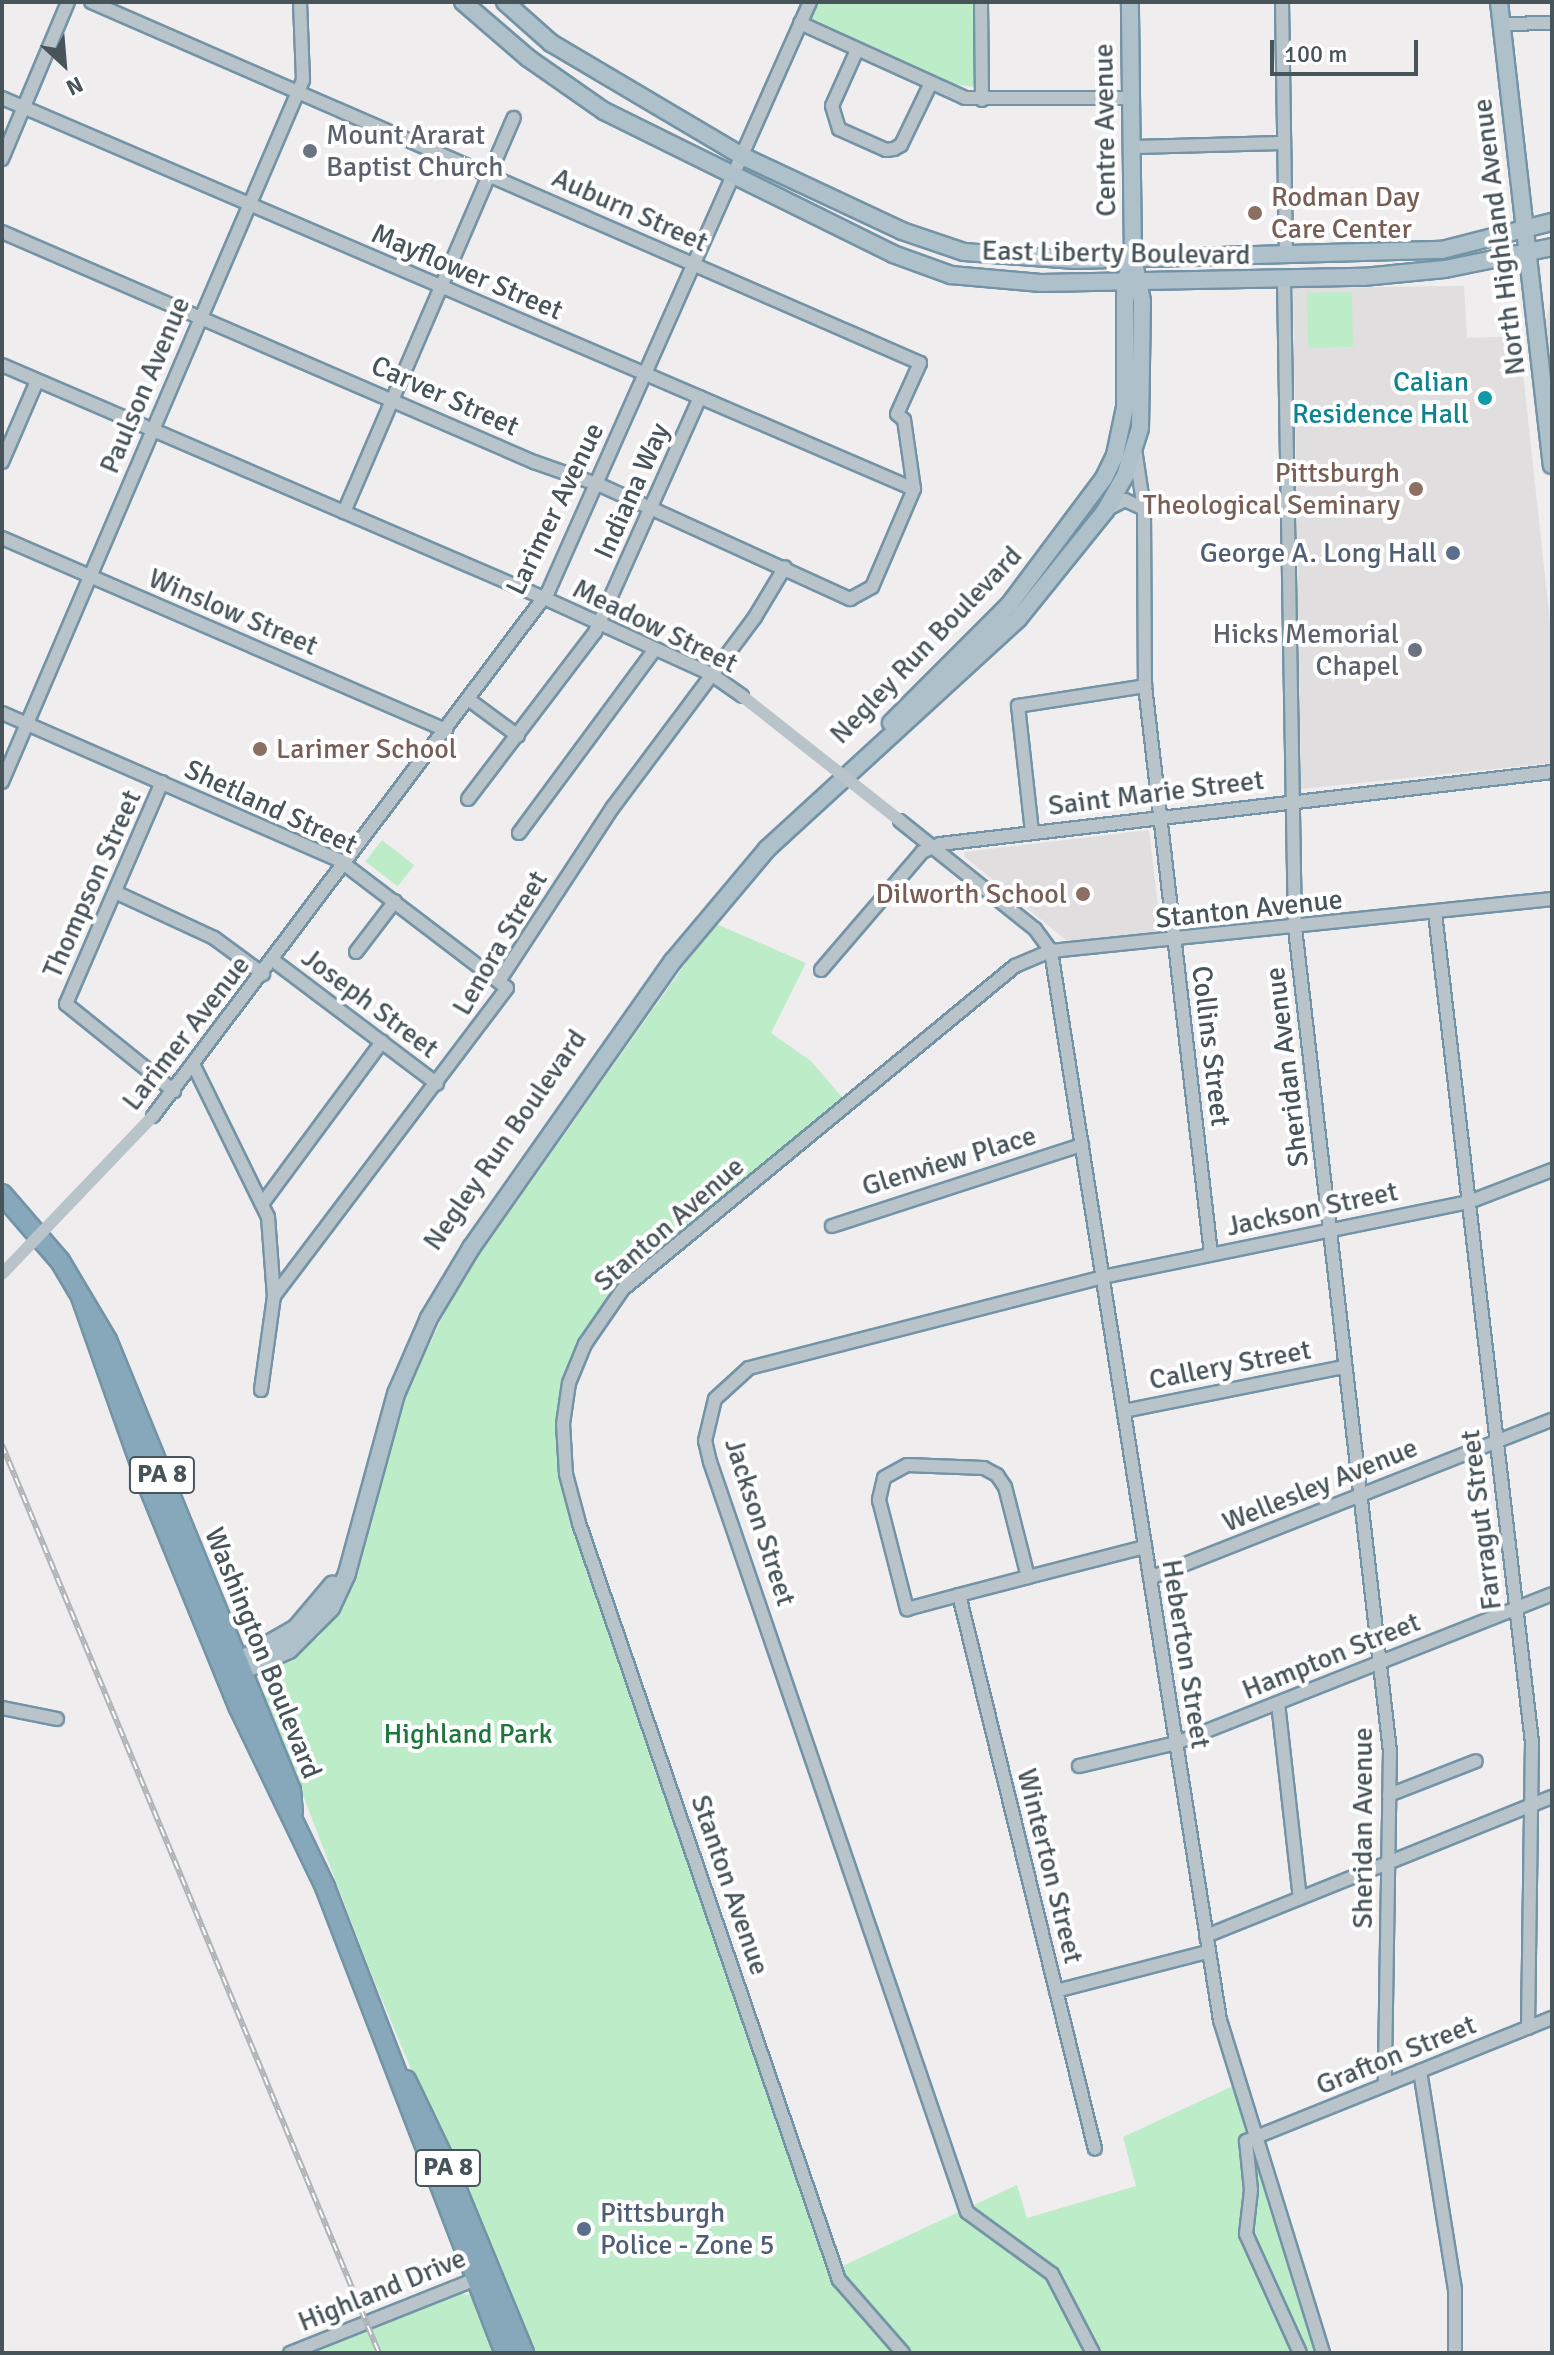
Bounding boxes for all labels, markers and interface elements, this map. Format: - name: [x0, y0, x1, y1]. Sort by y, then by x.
- north arrow: [24, 24, 104, 104]
- scale bar: [1274, 24, 1422, 74]
- text: 100 m: [1284, 39, 1347, 69]
- street label: Centre Avenue: [1087, 43, 1123, 217]
- text: N: [62, 71, 88, 102]
- street label: North Highland Avenue: [1465, 97, 1533, 377]
- place label: Mount Ararat Baptist Church: [326, 118, 503, 184]
- marker: Mount Ararat Baptist Church: [301, 142, 319, 160]
- street label: Auburn Street: [547, 161, 713, 259]
- place label: Rodman Day Care Center: [1271, 180, 1420, 246]
- marker: Rodman Day Care Center: [1246, 204, 1264, 222]
- street label: Mayflower Street: [366, 217, 568, 327]
- street label: East Liberty Boulevard: [981, 234, 1251, 272]
- street label: Paulson Avenue: [93, 292, 197, 478]
- street label: Carver Street: [366, 349, 524, 443]
- place label: Calian Residence Hall: [1292, 365, 1469, 431]
- marker: Calian Residence Hall: [1476, 389, 1494, 407]
- street label: Larimer Avenue: [499, 417, 611, 601]
- street label: Indiana Way: [587, 418, 677, 564]
- place label: Pittsburgh Theological Seminary: [1143, 456, 1400, 522]
- marker: Pittsburgh Theological Seminary: [1407, 480, 1425, 498]
- place label: George A. Long Hall: [1200, 536, 1437, 570]
- street label: Negley Run Boulevard: [823, 539, 1029, 751]
- marker: George A. Long Hall: [1444, 544, 1462, 562]
- street label: Winslow Street: [143, 561, 323, 663]
- street label: Meadow Street: [567, 572, 743, 680]
- place label: Hicks Memorial Chapel: [1213, 617, 1399, 683]
- marker: Hicks Memorial Chapel: [1406, 641, 1424, 659]
- place label: Larimer School: [276, 732, 457, 766]
- marker: Larimer School: [251, 740, 269, 758]
- street label: Shetland Street: [179, 752, 363, 862]
- street label: Saint Marie Street: [1046, 763, 1266, 823]
- street label: Thompson Street: [36, 785, 148, 983]
- street label: Lenora Street: [445, 865, 555, 1021]
- place label: Dilworth School: [875, 877, 1067, 911]
- street label: Stanton Avenue: [1154, 882, 1344, 936]
- marker: Dilworth School: [1074, 885, 1092, 903]
- street label: Joseph Street: [295, 941, 445, 1065]
- street label: Larimer Avenue: [115, 949, 257, 1117]
- street label: Collins Street: [1184, 964, 1238, 1128]
- street label: Sheridan Avenue: [1258, 965, 1316, 1169]
- street label: Negley Run Boulevard: [416, 1023, 594, 1257]
- street label: Glenview Place: [858, 1119, 1040, 1203]
- street label: Stanton Avenue: [587, 1150, 751, 1298]
- street label: Jackson Street: [1223, 1174, 1401, 1244]
- street label: Callery Street: [1146, 1333, 1314, 1397]
- street label: Farragut Street: [1453, 1428, 1509, 1612]
- street label: Wellesley Avenue: [1218, 1431, 1422, 1539]
- street label: Jackson Street: [717, 1434, 803, 1610]
- road number: PA 8: [128, 1453, 196, 1497]
- street label: Washington Boulevard: [197, 1523, 329, 1783]
- street label: Heberton Street: [1154, 1557, 1218, 1751]
- street label: Hampton Street: [1237, 1605, 1425, 1707]
- park label: Highland Park: [383, 1717, 553, 1751]
- street label: Sheridan Avenue: [1346, 1727, 1380, 1929]
- street label: Winterton Street: [1010, 1765, 1090, 1967]
- street label: Stanton Avenue: [684, 1791, 776, 1979]
- street label: Grafton Street: [1311, 2008, 1481, 2102]
- road number: PA 8: [414, 2146, 482, 2190]
- place label: Pittsburgh Police - Zone 5: [600, 2196, 775, 2262]
- marker: Pittsburgh Police - Zone 5: [575, 2220, 593, 2238]
- street label: Highland Drive: [293, 2241, 471, 2339]

